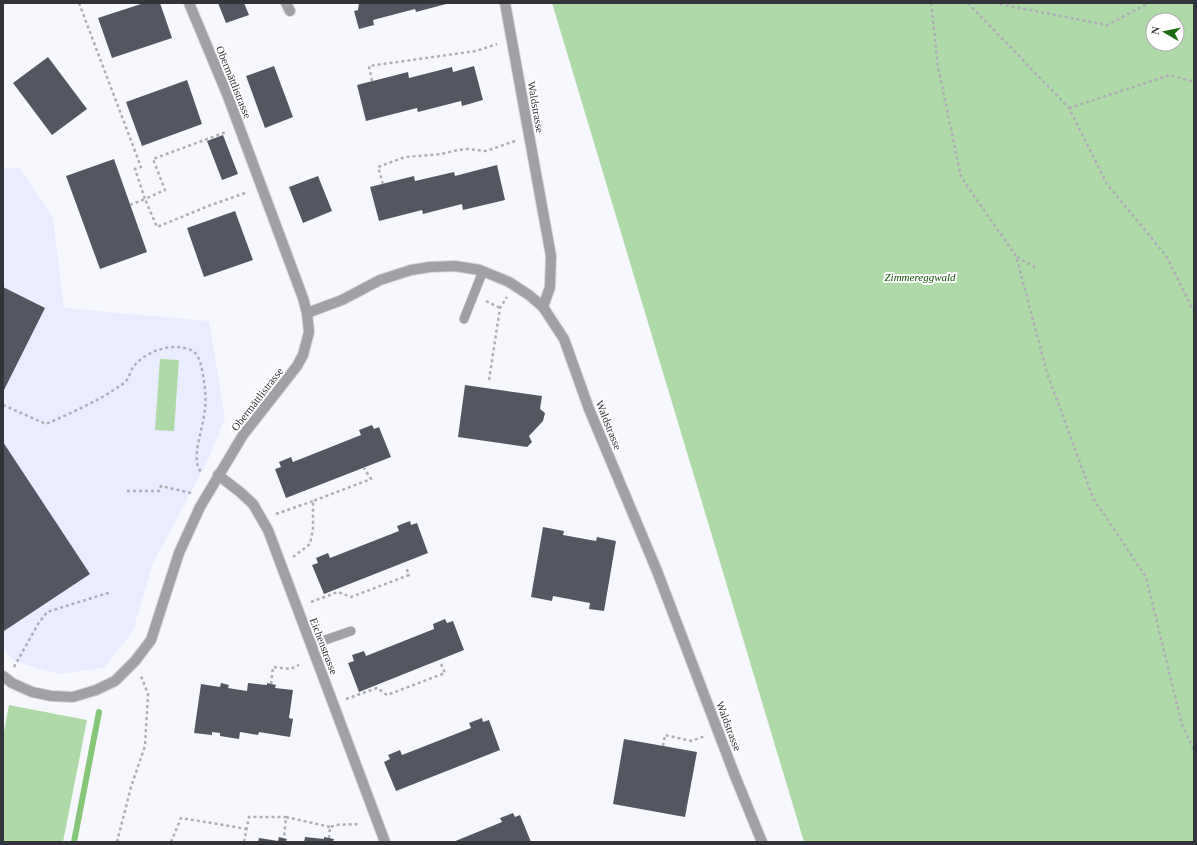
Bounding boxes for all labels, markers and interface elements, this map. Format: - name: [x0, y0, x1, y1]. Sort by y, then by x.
- north arrow: [1145, 12, 1185, 52]
- text: N: [1149, 26, 1162, 35]
- street label: Obermättlistrasse: [214, 44, 254, 120]
- street label: Waldstrasse: [526, 80, 546, 134]
- park label: Zimmereggwald: [884, 271, 956, 283]
- street label: Obermättlistrasse: [229, 365, 285, 433]
- street label: Waldstrasse: [594, 399, 624, 452]
- street label: Eichenstrasse: [308, 616, 340, 676]
- street label: Waldstrasse: [714, 699, 744, 753]

